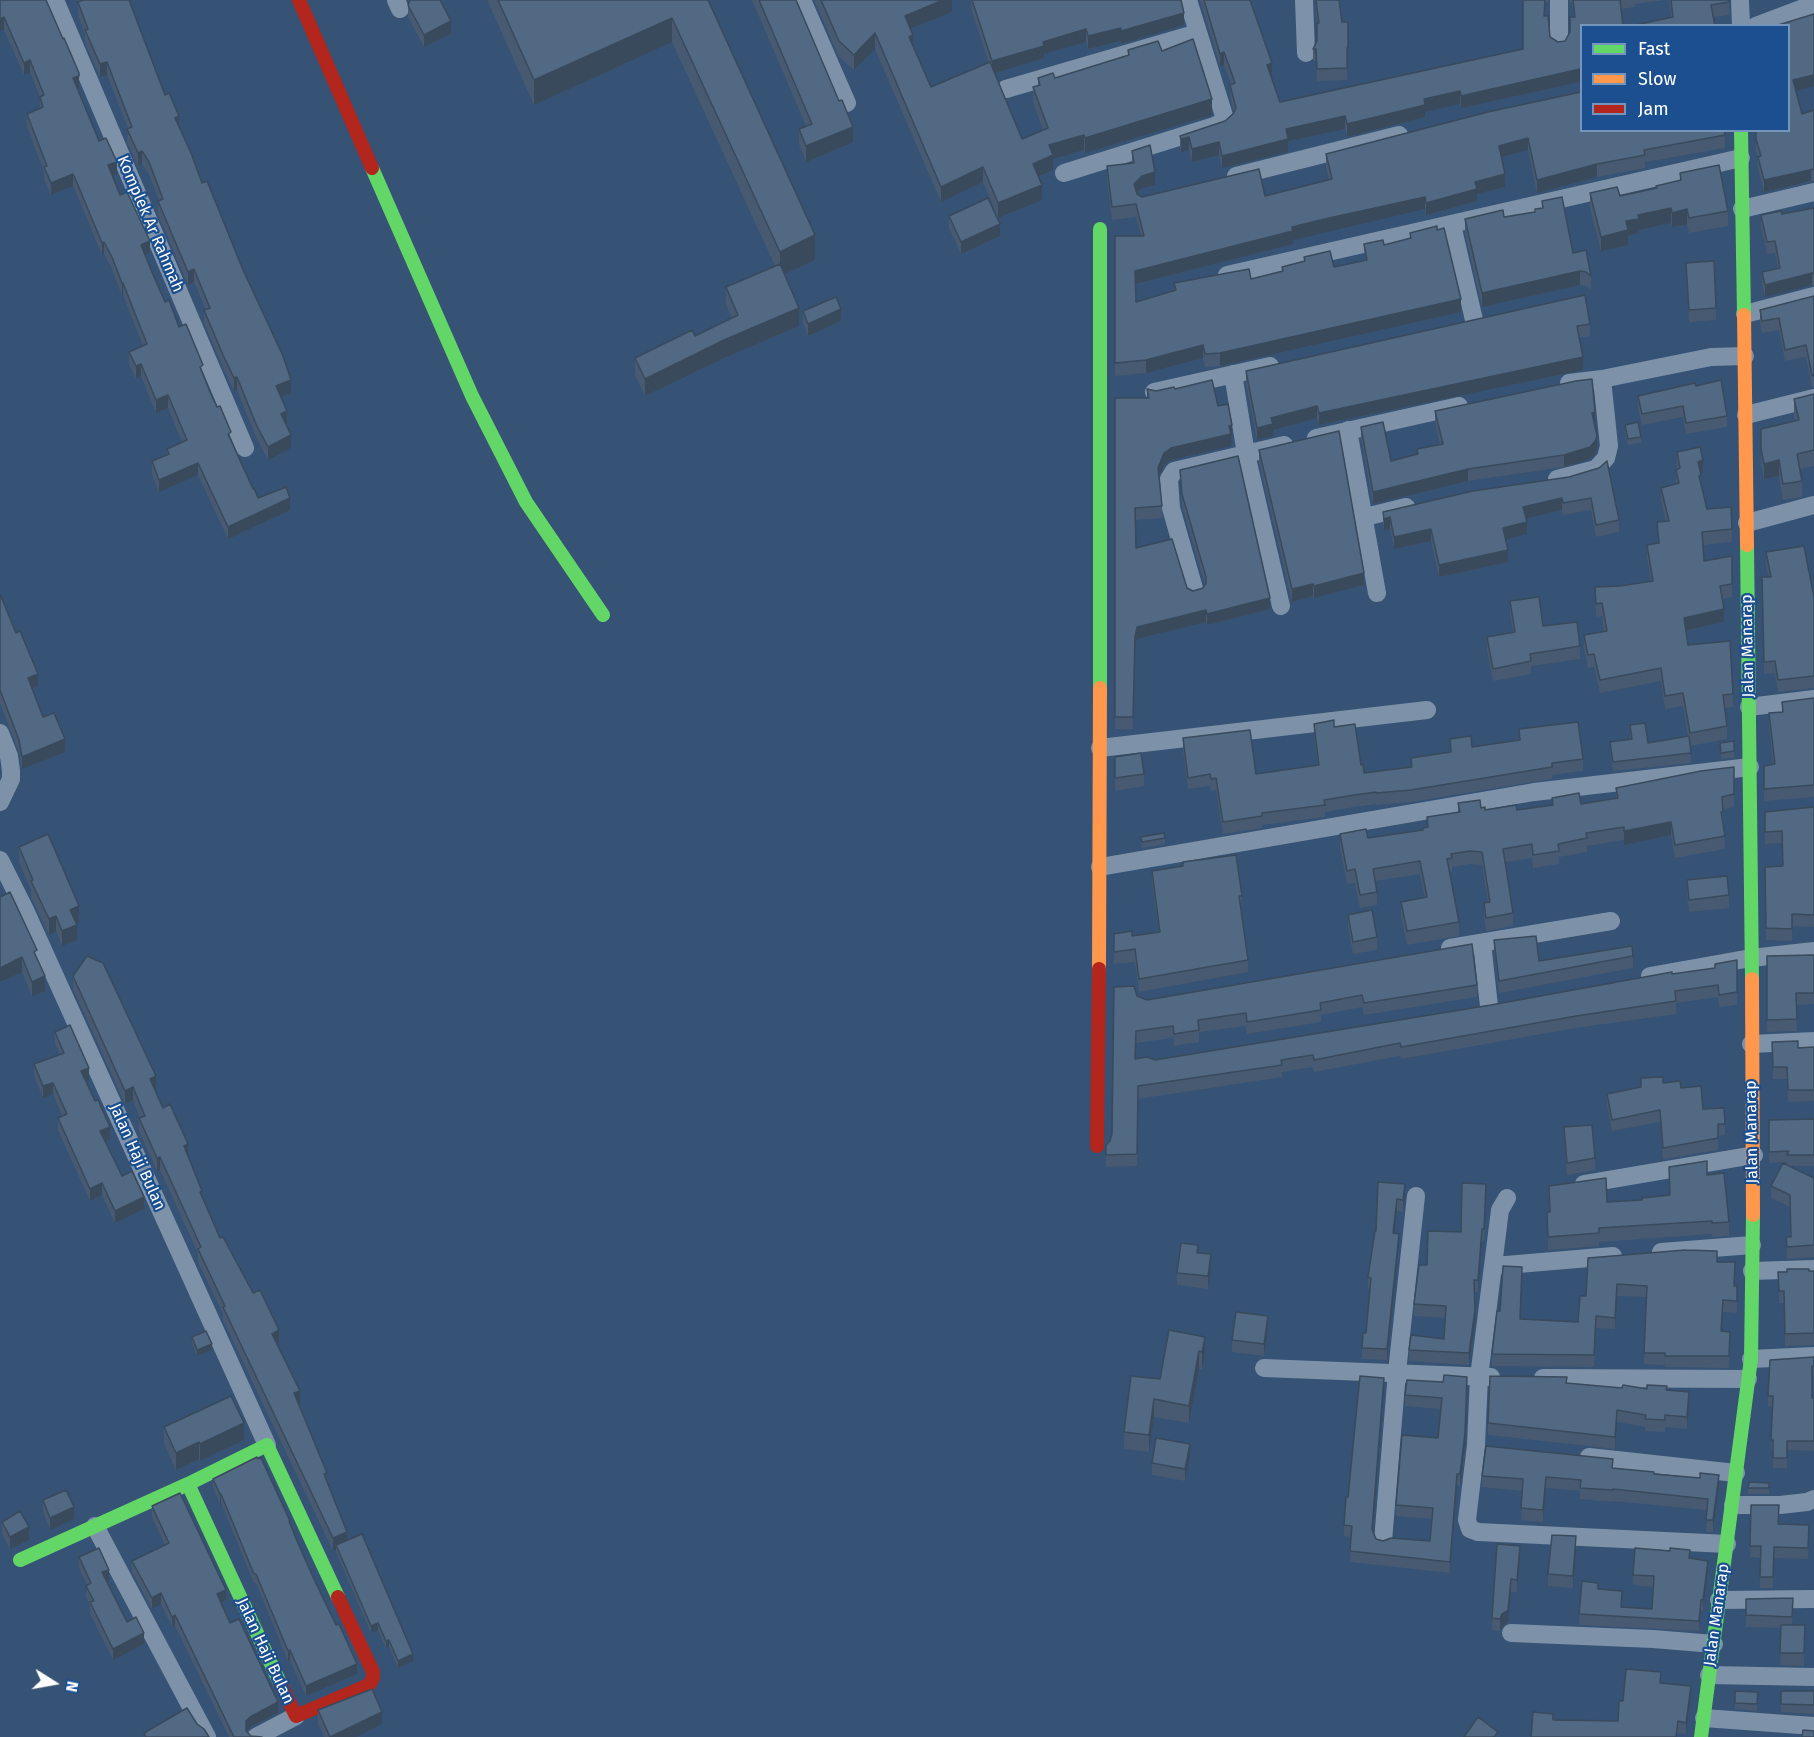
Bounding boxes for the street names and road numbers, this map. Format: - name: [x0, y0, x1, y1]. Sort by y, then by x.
- street label: Komplek Ar Rahmah: [113, 153, 187, 295]
- street label: Jalan Manarap: [1737, 594, 1759, 698]
- street label: Jalan Manarap: [1741, 1080, 1763, 1184]
- street label: Jalan Haji Bulan: [105, 1101, 169, 1213]
- street label: Jalan Manarap: [1700, 1562, 1734, 1668]
- street label: Jalan Haji Bulan: [232, 1595, 298, 1707]

